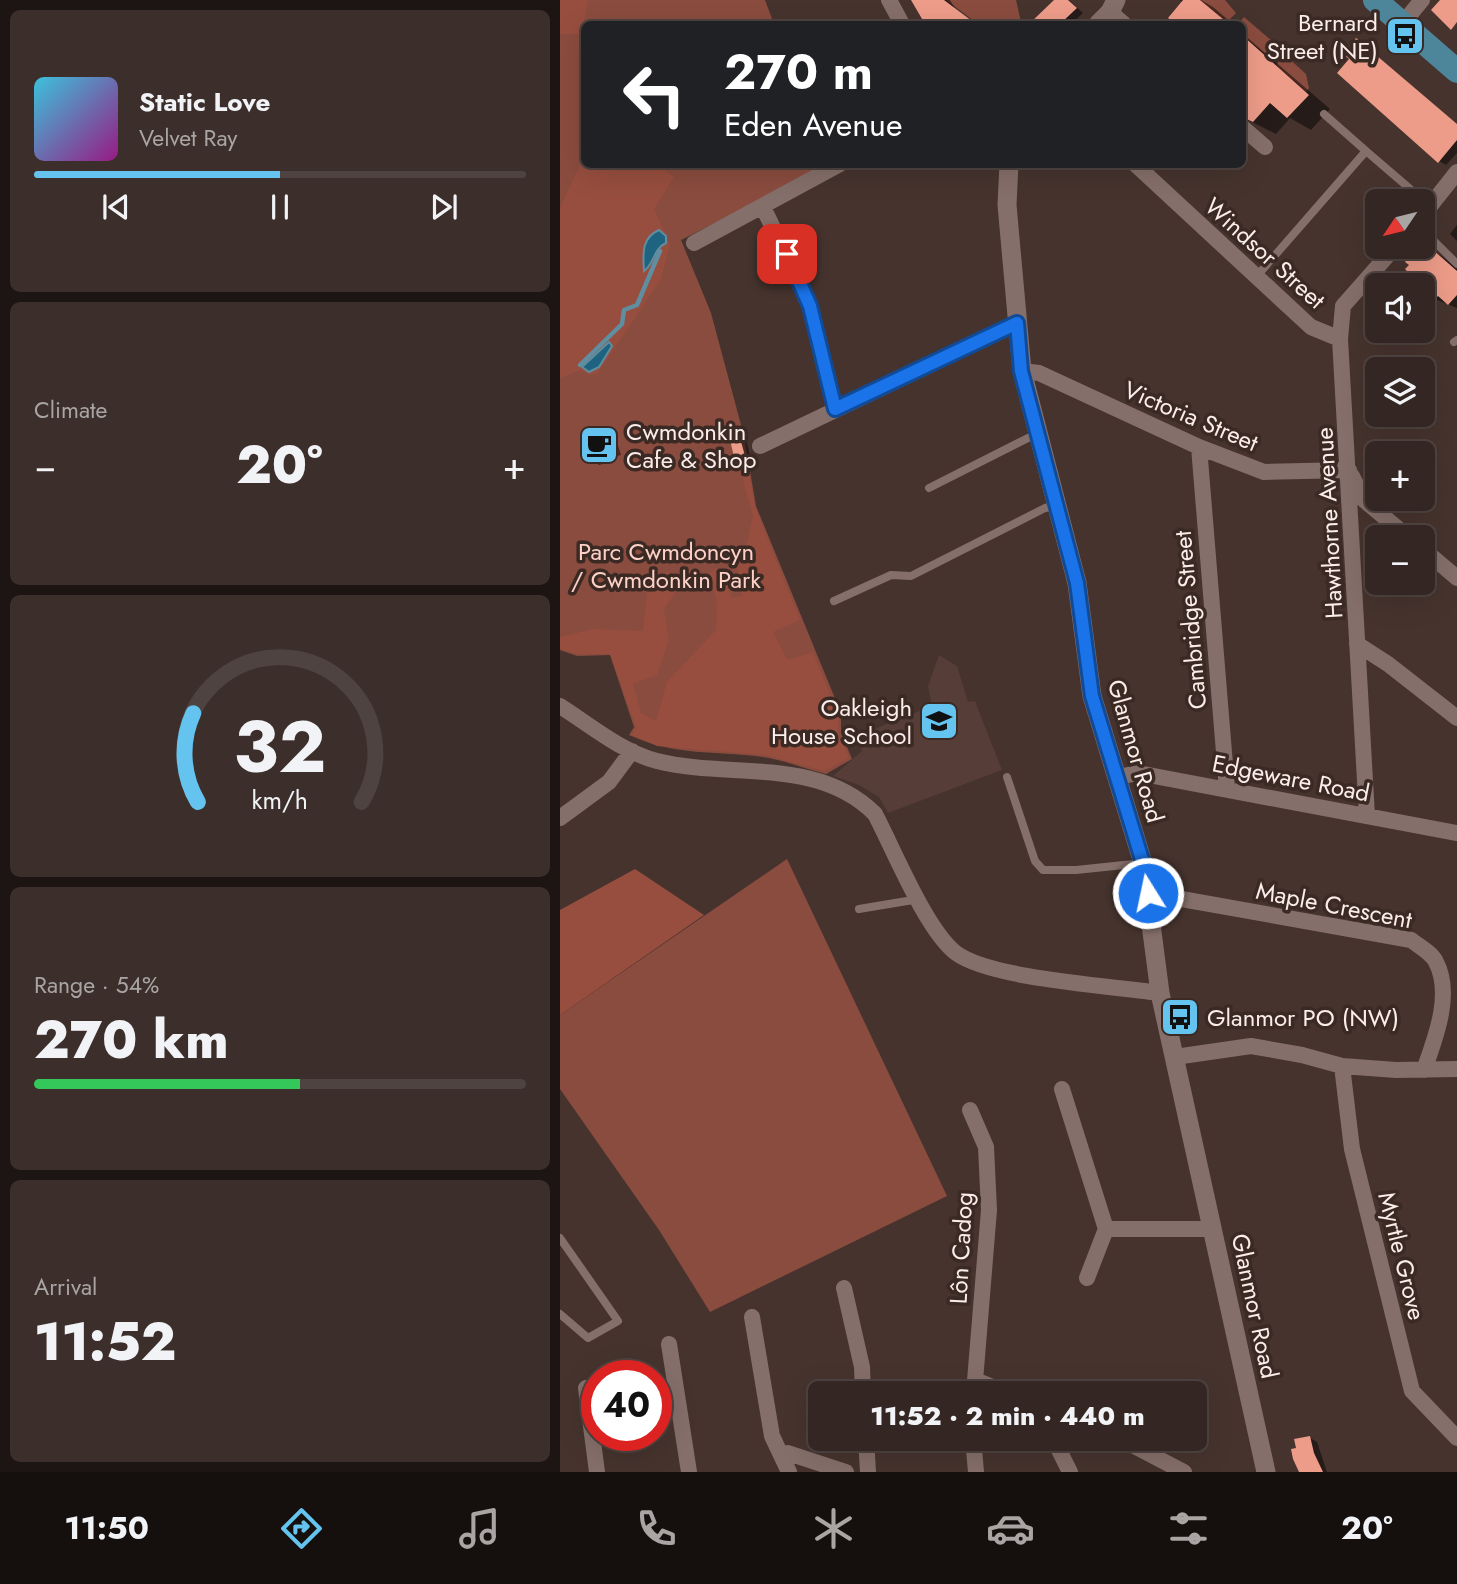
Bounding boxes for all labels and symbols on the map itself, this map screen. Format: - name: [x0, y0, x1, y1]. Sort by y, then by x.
- place label: Bernard Street (NE): [1267, 5, 1378, 68]
- bus stop icon: Bernard Street (NE): [1384, 15, 1426, 57]
- street label: Windsor Street: [1197, 189, 1333, 317]
- north arrow: [1365, 189, 1435, 259]
- pin: [757, 224, 817, 284]
- street label: Victoria Street: [1118, 372, 1264, 460]
- place label: Cwmdonkin Cafe & Shop: [626, 414, 756, 477]
- cafe icon: Cwmdonkin Cafe & Shop: [578, 424, 620, 466]
- street label: Hawthorne Avenue: [1307, 426, 1351, 620]
- street label: Cambridge Street: [1165, 529, 1215, 711]
- park label: Parc Cwmdoncyn / Cwmdonkin Park: [571, 534, 761, 597]
- street label: Glanmor Road: [1099, 675, 1173, 827]
- place label: Oakleigh House School: [771, 690, 912, 753]
- school or university icon: Oakleigh House School: [918, 700, 960, 742]
- street label: Edgeware Road: [1209, 746, 1373, 810]
- position arrow: [1111, 856, 1185, 930]
- street label: Maple Crescent: [1253, 873, 1415, 937]
- bus stop icon: Glanmor PO (NW): [1159, 996, 1201, 1038]
- place label: Glanmor PO (NW): [1207, 1000, 1399, 1035]
- street label: Myrtle Grove: [1369, 1188, 1435, 1324]
- street label: Lôn Cadog: [941, 1191, 981, 1305]
- street label: Glanmor Road: [1223, 1230, 1287, 1382]
- speed limit sign: 40: [581, 1360, 672, 1451]

